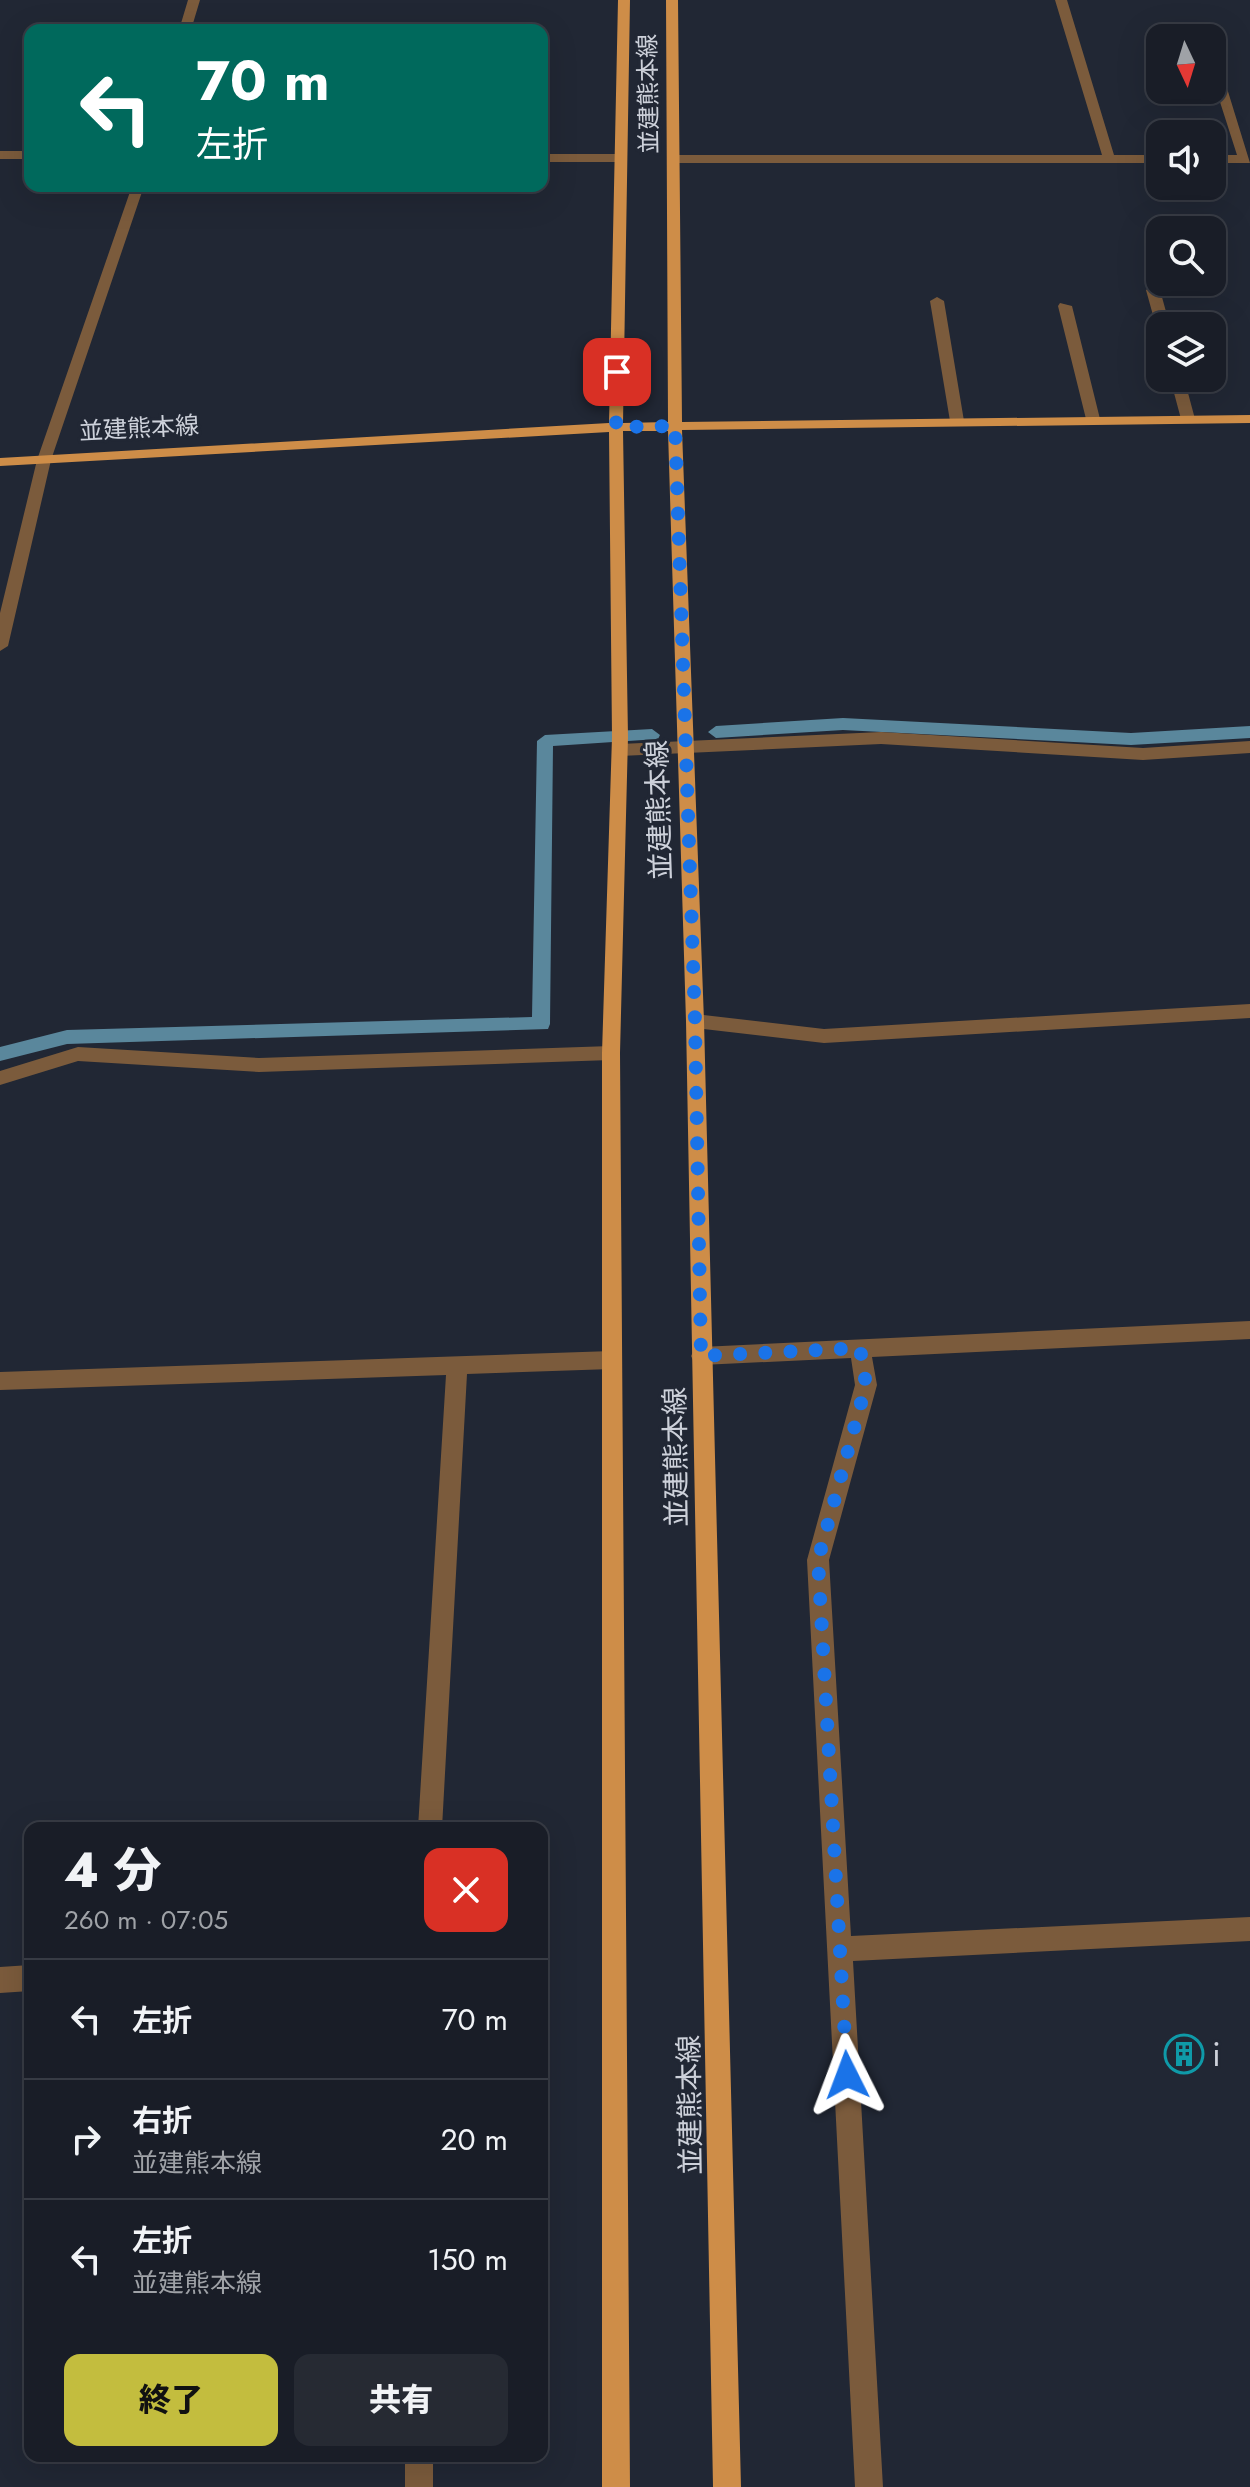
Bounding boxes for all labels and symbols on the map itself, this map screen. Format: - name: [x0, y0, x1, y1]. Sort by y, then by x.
- north arrow: [1146, 24, 1226, 104]
- street label: 並建熊本線: [629, 34, 667, 154]
- pin: [583, 338, 651, 406]
- street label: 並建熊本線: [78, 407, 200, 449]
- street label: 並建熊本線: [636, 739, 682, 881]
- street label: 並建熊本線: [654, 1387, 698, 1527]
- place label: i: [1212, 2030, 1221, 2079]
- position arrow: [805, 2033, 889, 2117]
- building icon: i: [1163, 2033, 1205, 2075]
- street label: 並建熊本線: [668, 2035, 712, 2175]

